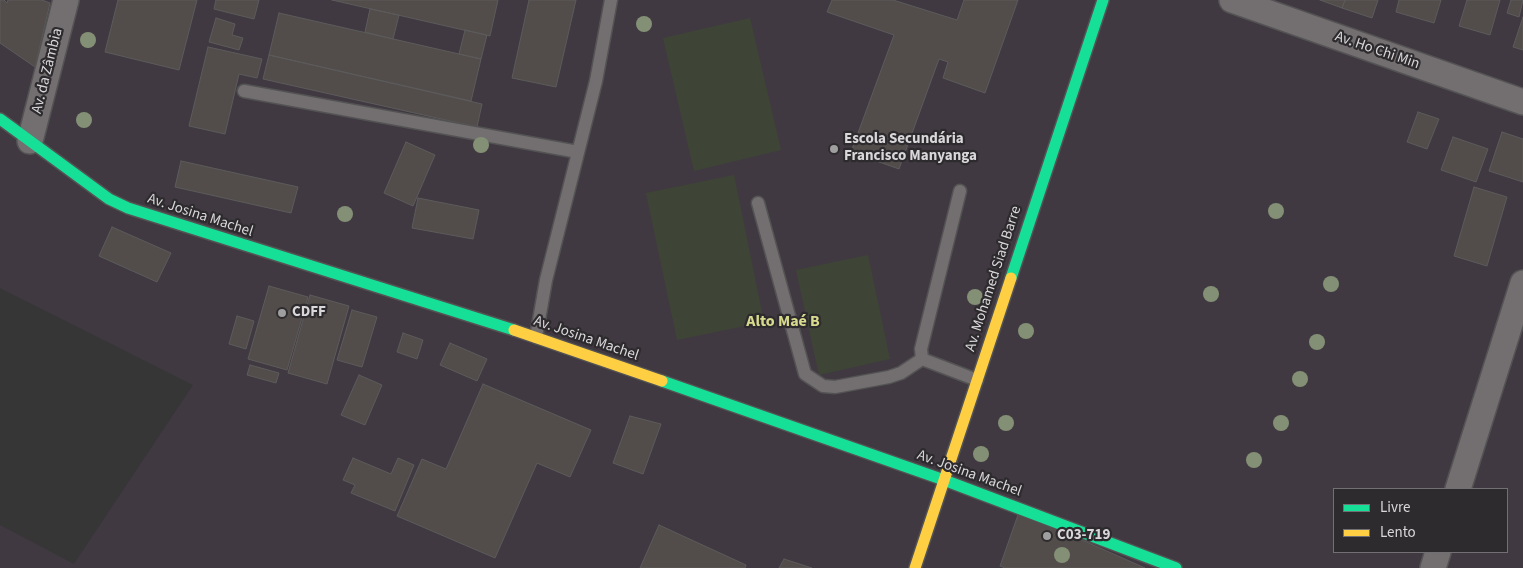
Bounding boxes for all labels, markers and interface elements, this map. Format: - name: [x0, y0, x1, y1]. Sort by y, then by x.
- street label: Av. da Zâmbia: [29, 26, 67, 116]
- street label: Av. Ho Chi Min: [1332, 28, 1422, 74]
- place label: Escola Secundária Francisco Manyanga: [844, 131, 977, 166]
- marker: Escola Secundária Francisco Manyanga: [828, 143, 840, 155]
- street label: Av. Josina Machel: [145, 190, 255, 242]
- street label: Av. Mohamed Siad Barre: [962, 204, 1026, 354]
- place label: CDFF: [292, 304, 326, 322]
- marker: CDFF: [276, 307, 288, 319]
- district label: Alto Maé B: [746, 312, 820, 332]
- street label: Av. Josina Machel: [531, 313, 641, 365]
- street label: Av. Josina Machel: [914, 447, 1024, 501]
- legend: [1333, 488, 1508, 553]
- text: Livre: [1380, 497, 1410, 518]
- text: Lento: [1380, 522, 1416, 543]
- place label: C03-719: [1057, 527, 1110, 545]
- marker: C03-719: [1041, 530, 1053, 542]

